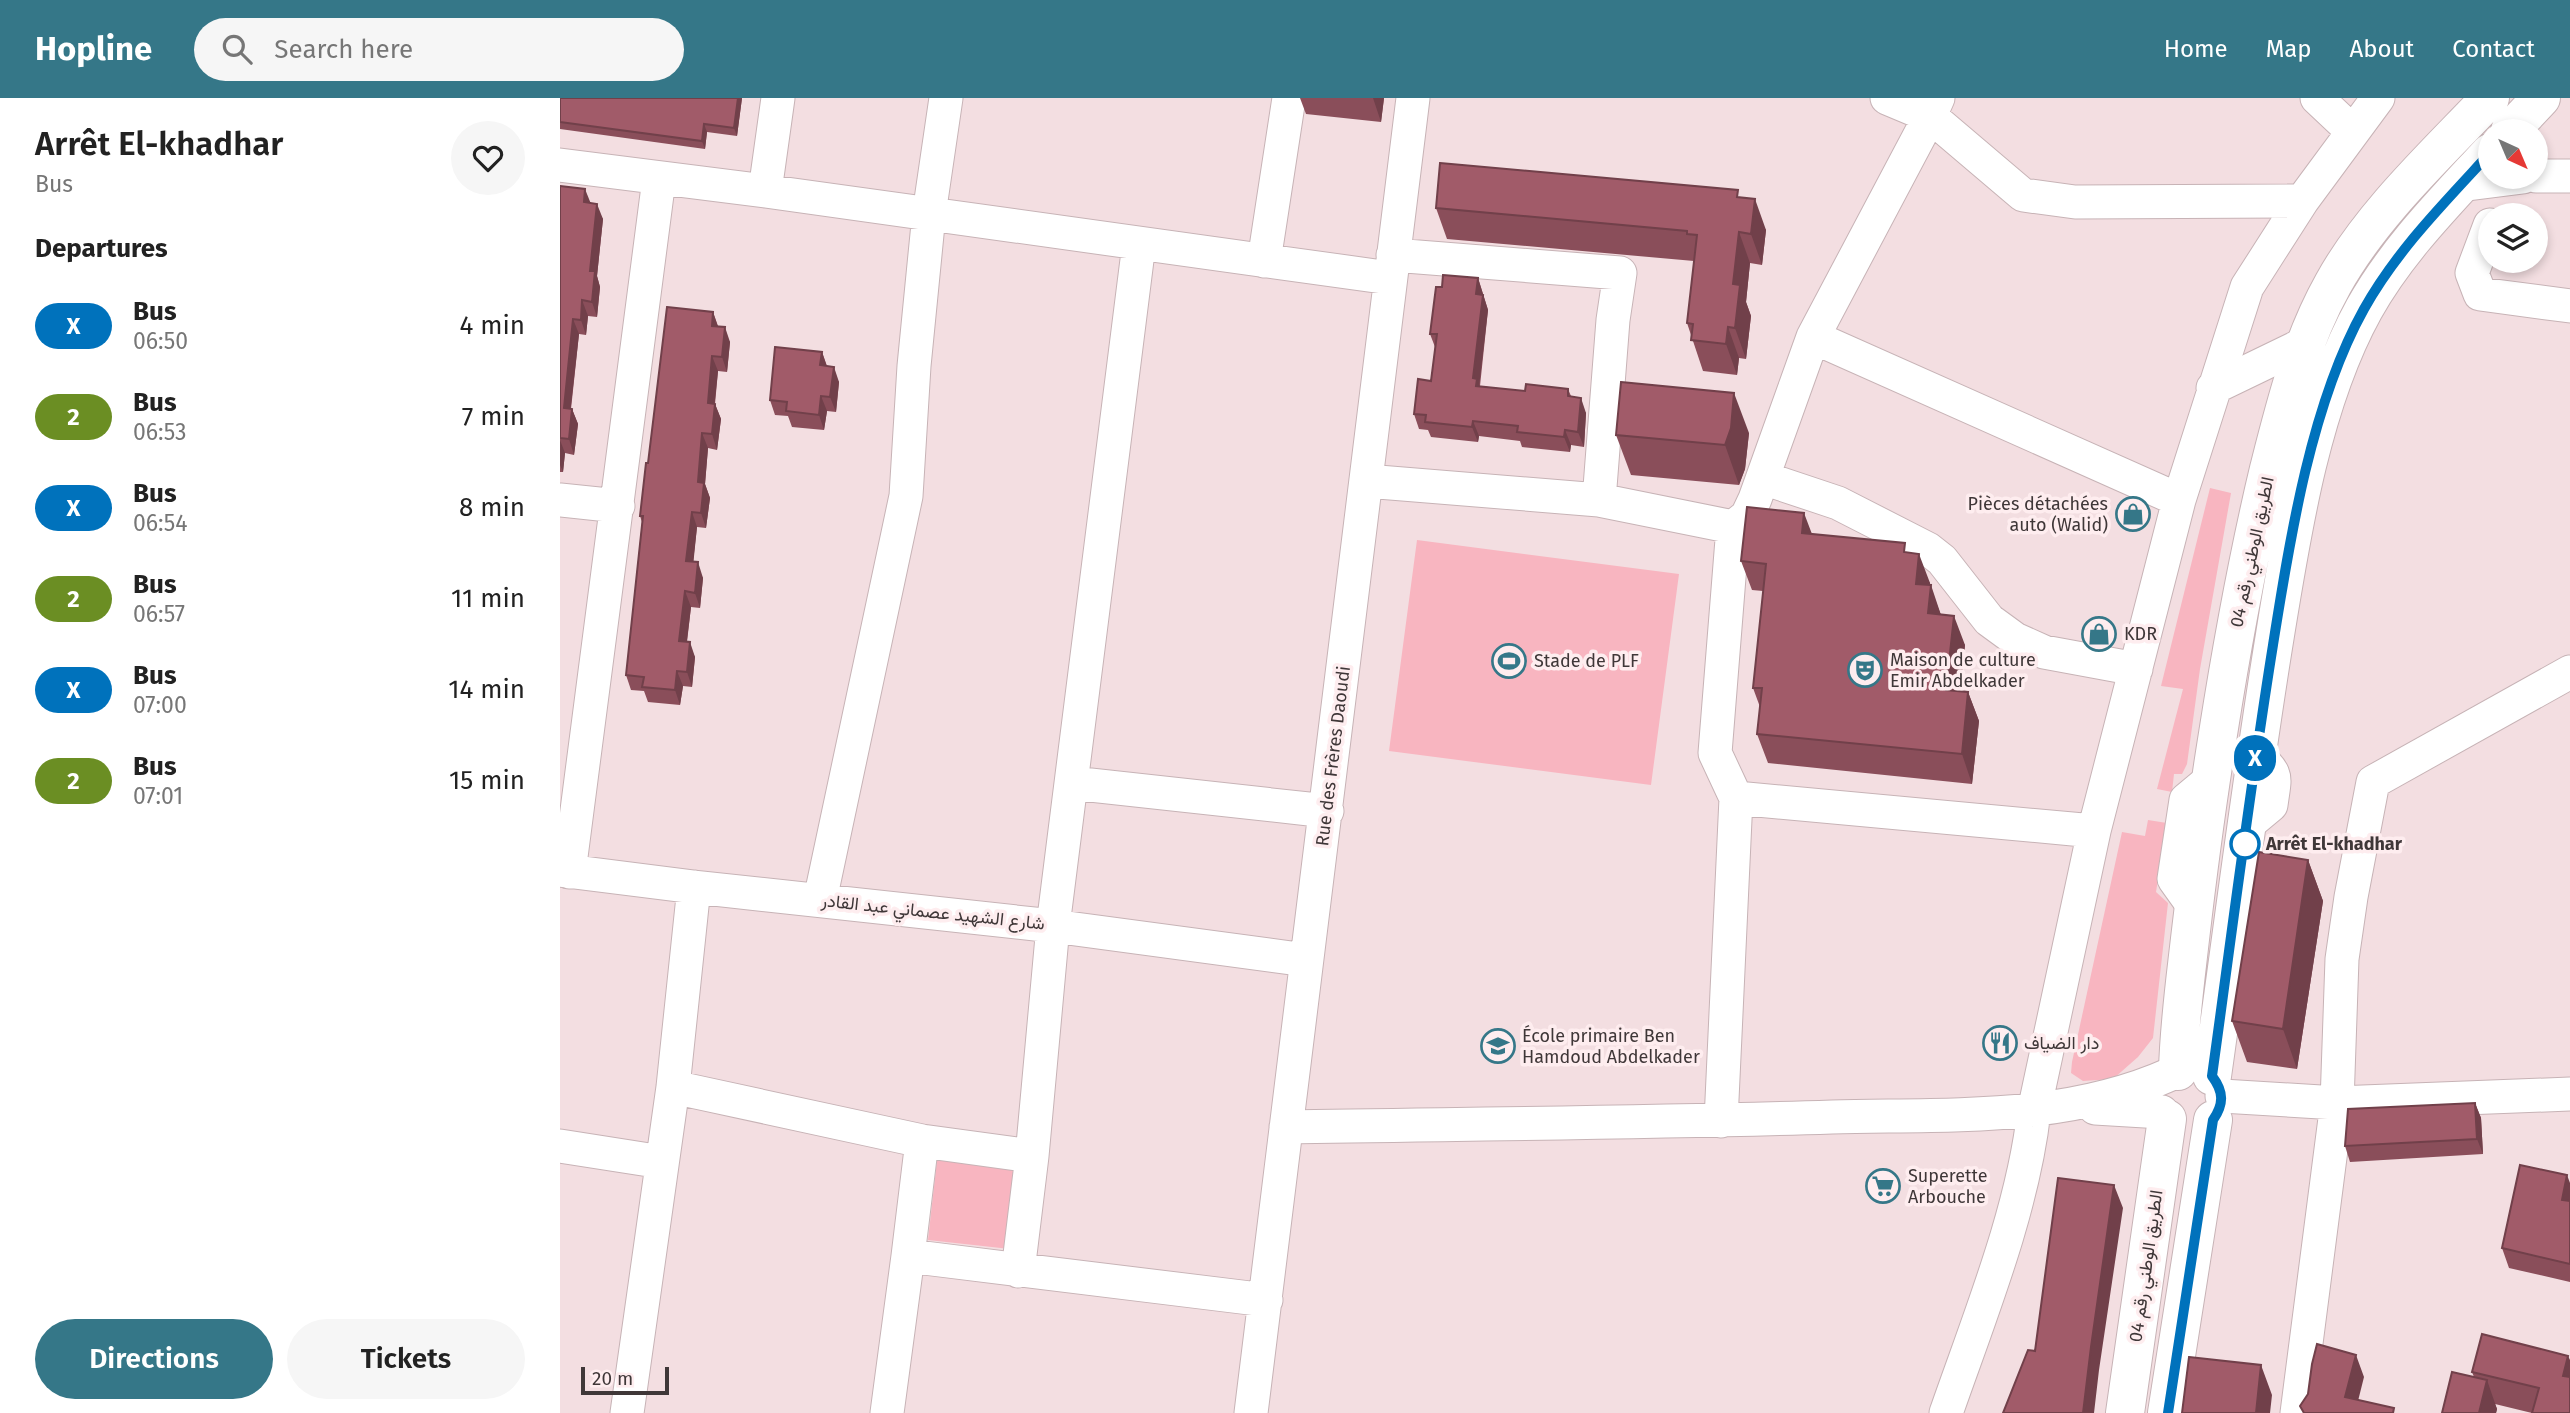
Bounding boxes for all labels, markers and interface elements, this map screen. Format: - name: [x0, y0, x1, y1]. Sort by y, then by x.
- search box: [194, 18, 684, 81]
- text: Hopline: [35, 29, 152, 69]
- icon: search: [218, 30, 256, 68]
- text: Search here: [274, 34, 413, 65]
- text: Home: [2164, 35, 2228, 63]
- text: Map: [2266, 35, 2312, 63]
- text: About: [2350, 35, 2414, 63]
- text: Contact: [2452, 35, 2535, 63]
- north arrow: [2478, 119, 2548, 189]
- map controls: [2478, 119, 2548, 273]
- button: heart: [451, 121, 525, 195]
- text: Arrêt El-khadhar: [35, 124, 283, 164]
- text: Bus: [35, 170, 73, 198]
- button: layers: [2478, 203, 2548, 273]
- text: Departures: [35, 233, 168, 264]
- text: Bus: [133, 296, 176, 327]
- text: 4 min: [459, 310, 525, 341]
- text: X: [67, 312, 80, 340]
- text: 06:50: [133, 327, 188, 355]
- text: Bus: [133, 387, 176, 418]
- text: 7 min: [462, 401, 525, 432]
- text: 2: [67, 403, 80, 431]
- text: 06:53: [133, 418, 187, 446]
- street label: الطريق الوطني رقم 04: [2225, 475, 2283, 630]
- text: Bus: [133, 478, 176, 509]
- text: 8 min: [459, 492, 525, 523]
- place label: Pièces détachées auto (Walid): [1968, 493, 2108, 536]
- text: X: [67, 494, 80, 522]
- shop icon: Pièces détachées auto (Walid): [2114, 495, 2152, 533]
- text: 06:54: [133, 509, 187, 537]
- text: Bus: [133, 569, 176, 600]
- text: 11 min: [451, 583, 525, 614]
- text: 2: [67, 585, 80, 613]
- text: 06:57: [133, 600, 185, 628]
- shop icon: KDR: [2080, 615, 2118, 653]
- place label: KDR: [2124, 623, 2157, 645]
- sports icon: Stade de PLF: [1490, 642, 1528, 680]
- place label: Maison de culture Emir Abdelkader: [1890, 649, 2036, 692]
- place label: Stade de PLF: [1534, 650, 1639, 672]
- theatre icon: Maison de culture Emir Abdelkader: [1846, 651, 1884, 689]
- text: Bus: [133, 660, 176, 691]
- street label: Rue des Frères Daoudi: [1311, 665, 1355, 847]
- text: 14 min: [448, 674, 525, 705]
- text: X: [67, 676, 80, 704]
- text: 07:00: [133, 691, 187, 719]
- line badge: X: [2232, 735, 2278, 781]
- text: X: [2248, 744, 2262, 772]
- text: Bus: [133, 751, 176, 782]
- text: 15 min: [449, 765, 525, 796]
- text: 2: [67, 767, 80, 795]
- text: 07:01: [133, 782, 183, 810]
- marker: Arrêt El-khadhar: [2230, 829, 2260, 859]
- place label: Arrêt El-khadhar: [2265, 833, 2403, 855]
- street label: شارع الشهيد عصماني عبد القادر: [819, 889, 1046, 939]
- place label: École primaire Ben Hamdoud Abdelkader: [1522, 1024, 1700, 1068]
- restaurant icon: دار الضياف: [1981, 1024, 2019, 1062]
- school or university icon: École primaire Ben Hamdoud Abdelkader: [1479, 1027, 1517, 1065]
- place label: دار الضياف: [2024, 1032, 2099, 1054]
- place label: Superette Arbouche: [1908, 1165, 1988, 1208]
- supermarket icon: Superette Arbouche: [1864, 1167, 1902, 1205]
- street label: الطريق الوطني رقم 04: [2124, 1189, 2172, 1344]
- button: Directions: [35, 1319, 273, 1399]
- button: Tickets: [287, 1319, 525, 1399]
- scale bar: [581, 1364, 668, 1396]
- text: 20 m: [592, 1367, 633, 1390]

